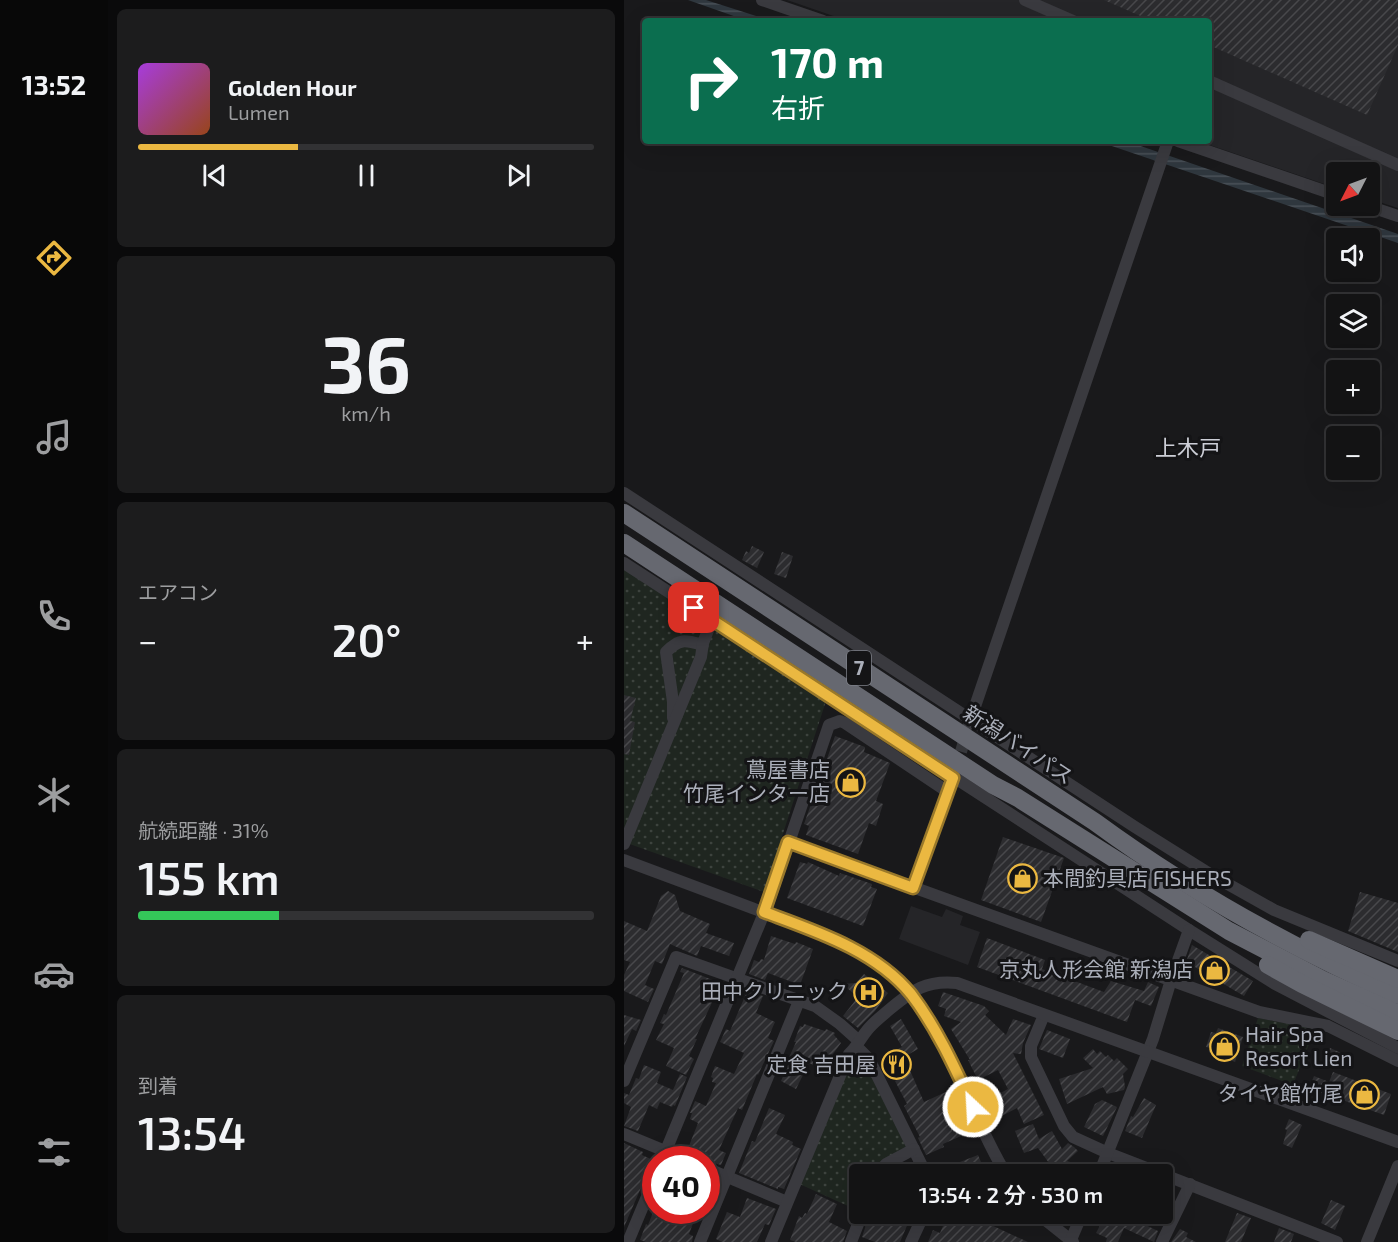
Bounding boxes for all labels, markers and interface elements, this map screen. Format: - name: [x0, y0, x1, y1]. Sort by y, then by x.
- text: 170 m: [771, 36, 884, 86]
- icon: right: [672, 42, 750, 120]
- text: 13:52: [22, 68, 86, 100]
- text: Golden Hour: [228, 74, 357, 100]
- text: 右折: [771, 91, 825, 123]
- text: Lumen: [228, 100, 290, 124]
- icon: previous: [198, 159, 231, 192]
- icon: pause: [350, 159, 383, 192]
- icon: next: [502, 159, 535, 192]
- north arrow: [1326, 162, 1380, 216]
- map controls: [1326, 162, 1380, 480]
- button: sound: [1326, 228, 1380, 282]
- icon: directions: [33, 237, 75, 279]
- button: layers: [1326, 294, 1380, 348]
- text: 36: [321, 315, 411, 409]
- button: +: [1326, 360, 1380, 414]
- text: km/h: [341, 401, 391, 425]
- icon: music: [33, 416, 75, 458]
- button: −: [1326, 426, 1380, 480]
- district label: 上木戸: [1155, 434, 1221, 460]
- text: エアコン: [138, 580, 218, 604]
- pin: [668, 582, 719, 633]
- icon: arrive: [677, 591, 710, 624]
- icon: phone: [33, 595, 75, 637]
- text: 20°: [332, 612, 401, 666]
- text: −: [138, 620, 157, 660]
- text: +: [576, 620, 594, 660]
- road number: 7: [847, 651, 871, 685]
- street label: 新潟バイパス: [959, 699, 1078, 788]
- place label: 蔦屋書店 竹尾インター店: [683, 756, 830, 805]
- shop icon: 蔦屋書店 竹尾インター店: [835, 766, 867, 798]
- icon: climate: [33, 774, 75, 816]
- text: 航続距離 · 31%: [138, 818, 269, 842]
- text: 155 km: [138, 850, 279, 904]
- shop icon: 本間釣具店 FISHERS: [1006, 863, 1038, 895]
- place label: 本間釣具店 FISHERS: [1043, 865, 1232, 890]
- icon: car: [33, 953, 75, 995]
- shop icon: 京丸人形会館 新潟店: [1198, 954, 1230, 986]
- place label: 京丸人形会館 新潟店: [999, 956, 1193, 981]
- hospital icon: 田中クリニック: [853, 976, 885, 1008]
- place label: 田中クリニック: [701, 978, 848, 1003]
- place label: Hair Spa Resort Lien: [1245, 1021, 1352, 1070]
- shop icon: Hair Spa Resort Lien: [1208, 1031, 1240, 1063]
- restaurant icon: 定食 吉田屋: [881, 1049, 913, 1081]
- place label: 定食 吉田屋: [766, 1051, 876, 1076]
- text: 到着: [138, 1073, 178, 1097]
- position arrow: [941, 1075, 1005, 1139]
- shop icon: タイヤ館竹尾: [1348, 1078, 1380, 1110]
- place label: タイヤ館竹尾: [1218, 1080, 1343, 1105]
- text: 13:54: [138, 1105, 246, 1159]
- icon: filters: [33, 1131, 75, 1173]
- speed limit sign: 40: [642, 1146, 720, 1224]
- text: 13:54 · 2 分 · 530 m: [919, 1181, 1103, 1207]

